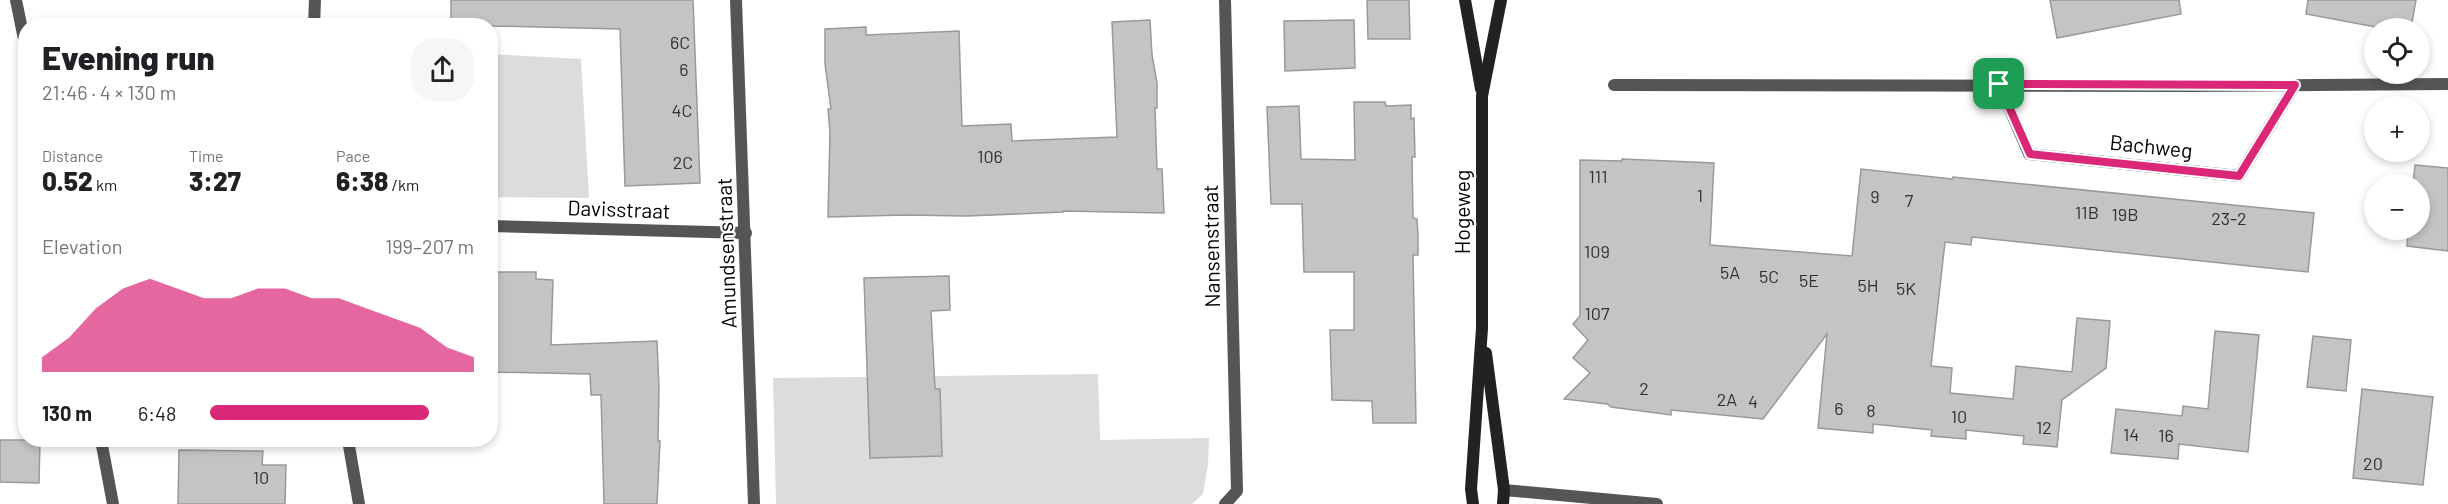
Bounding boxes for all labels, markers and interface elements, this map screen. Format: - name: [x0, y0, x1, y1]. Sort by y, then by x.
- map controls: [2364, 18, 2430, 240]
- button: locate: [2364, 18, 2430, 84]
- house number: 6C: [670, 31, 690, 53]
- text: Evening run: [42, 37, 215, 77]
- button: share: [411, 38, 474, 101]
- house number: 6: [679, 58, 689, 80]
- pin: [1973, 58, 2024, 109]
- icon: arrive: [1982, 67, 2015, 100]
- text: 21:46 · 4 × 130 m: [42, 80, 176, 104]
- button: +: [2364, 96, 2430, 162]
- house number: 4C: [672, 99, 692, 121]
- street label: Bachweg: [2109, 129, 2194, 162]
- house number: 106: [977, 145, 1003, 167]
- text: Distance: [42, 146, 103, 165]
- text: Time: [189, 146, 224, 165]
- text: Pace: [336, 146, 370, 165]
- house number: 2C: [673, 151, 693, 173]
- text: 0.52: [42, 165, 93, 196]
- text: 3:27: [189, 165, 241, 196]
- text: 6:38: [336, 165, 388, 196]
- house number: 111: [1588, 165, 1608, 187]
- street label: Hogeweg: [1449, 170, 1474, 254]
- button: −: [2364, 174, 2430, 240]
- text: km: [93, 175, 117, 194]
- text: /km: [388, 175, 419, 194]
- street label: Amundsenstraat: [710, 177, 741, 329]
- street label: Nansenstraat: [1197, 184, 1224, 308]
- house number: 1: [1697, 184, 1703, 206]
- house number: 9: [1870, 185, 1880, 207]
- house number: 7: [1905, 189, 1914, 211]
- street label: Davisstraat: [567, 194, 671, 223]
- house number: 11B: [2075, 201, 2099, 223]
- house number: 19B: [2112, 203, 2138, 225]
- house number: 23-2: [2211, 207, 2247, 229]
- text: Elevation: [42, 234, 123, 258]
- text: 199–207 m: [385, 234, 474, 258]
- house number: 109: [1584, 240, 1610, 262]
- house number: 5A: [1720, 261, 1740, 283]
- house number: 5C: [1759, 265, 1779, 287]
- house number: 5E: [1799, 269, 1819, 291]
- house number: 5H: [1857, 274, 1879, 296]
- house number: 5K: [1896, 277, 1916, 299]
- house number: 107: [1585, 302, 1610, 324]
- house number: 2: [1639, 377, 1649, 399]
- house number: 2A: [1717, 388, 1737, 410]
- house number: 4: [1748, 390, 1758, 412]
- house number: 6: [1834, 397, 1844, 419]
- house number: 8: [1866, 399, 1876, 421]
- text: 130 m: [42, 401, 92, 425]
- text: 6:48: [138, 401, 177, 425]
- house number: 10: [1951, 405, 1967, 427]
- house number: 12: [2036, 416, 2052, 438]
- house number: 14: [2123, 423, 2139, 445]
- house number: 16: [2158, 424, 2174, 446]
- house number: 20: [2363, 452, 2383, 474]
- house number: 10: [253, 466, 269, 488]

